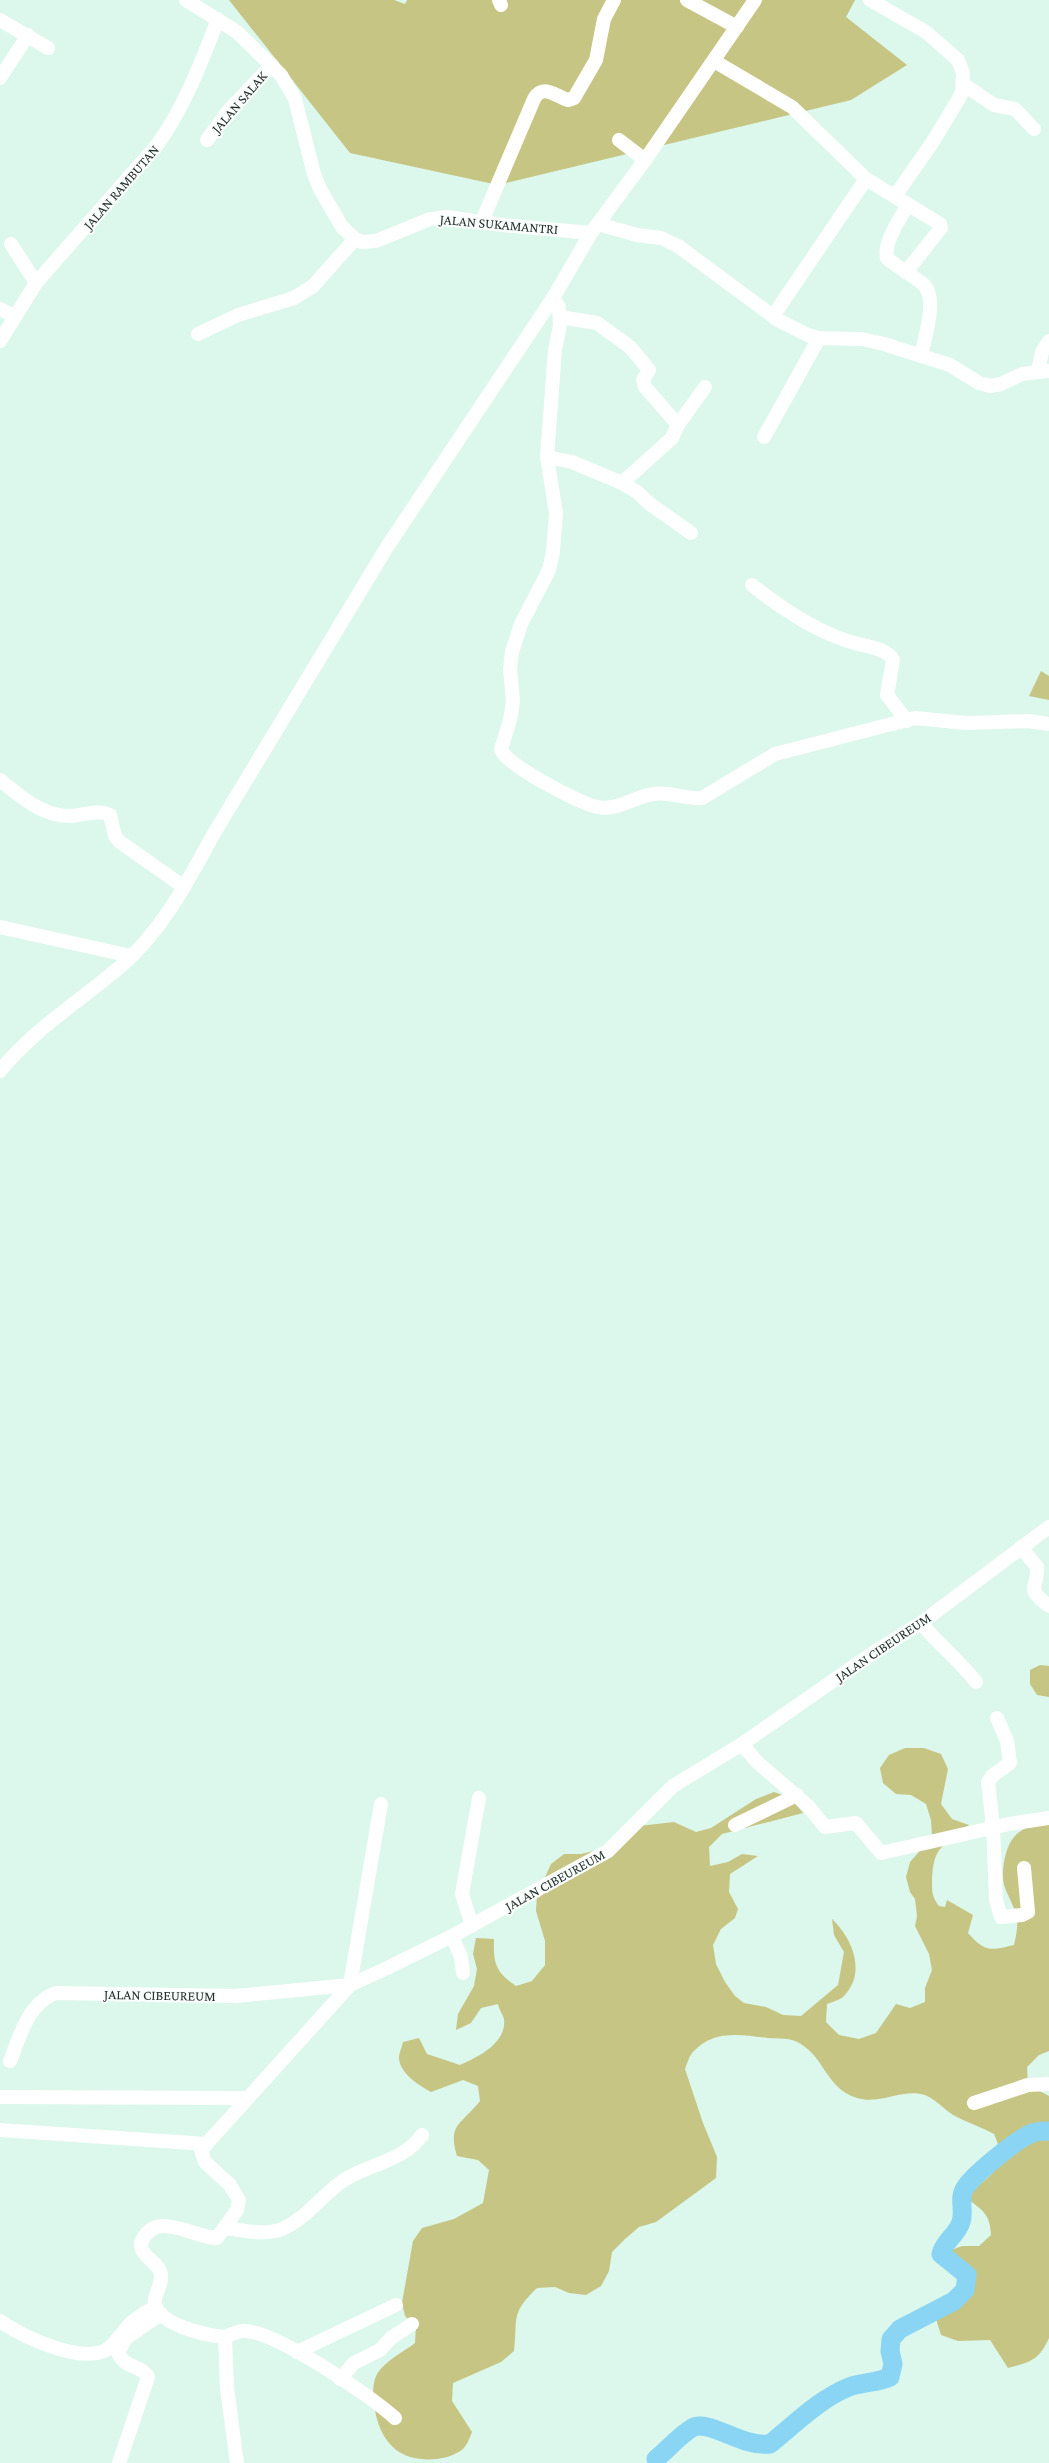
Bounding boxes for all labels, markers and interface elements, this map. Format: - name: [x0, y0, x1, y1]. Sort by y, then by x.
- street label: JALAN SALAK: [207, 67, 271, 138]
- street label: JALAN RAMBUTAN: [79, 141, 162, 234]
- street label: JALAN SUKAMANTRI: [437, 211, 559, 237]
- street label: JALAN CIBEUREUM: [831, 1609, 934, 1686]
- street label: JALAN CIBEUREUM: [501, 1846, 608, 1915]
- street label: JALAN CIBEUREUM: [102, 1986, 216, 2004]

